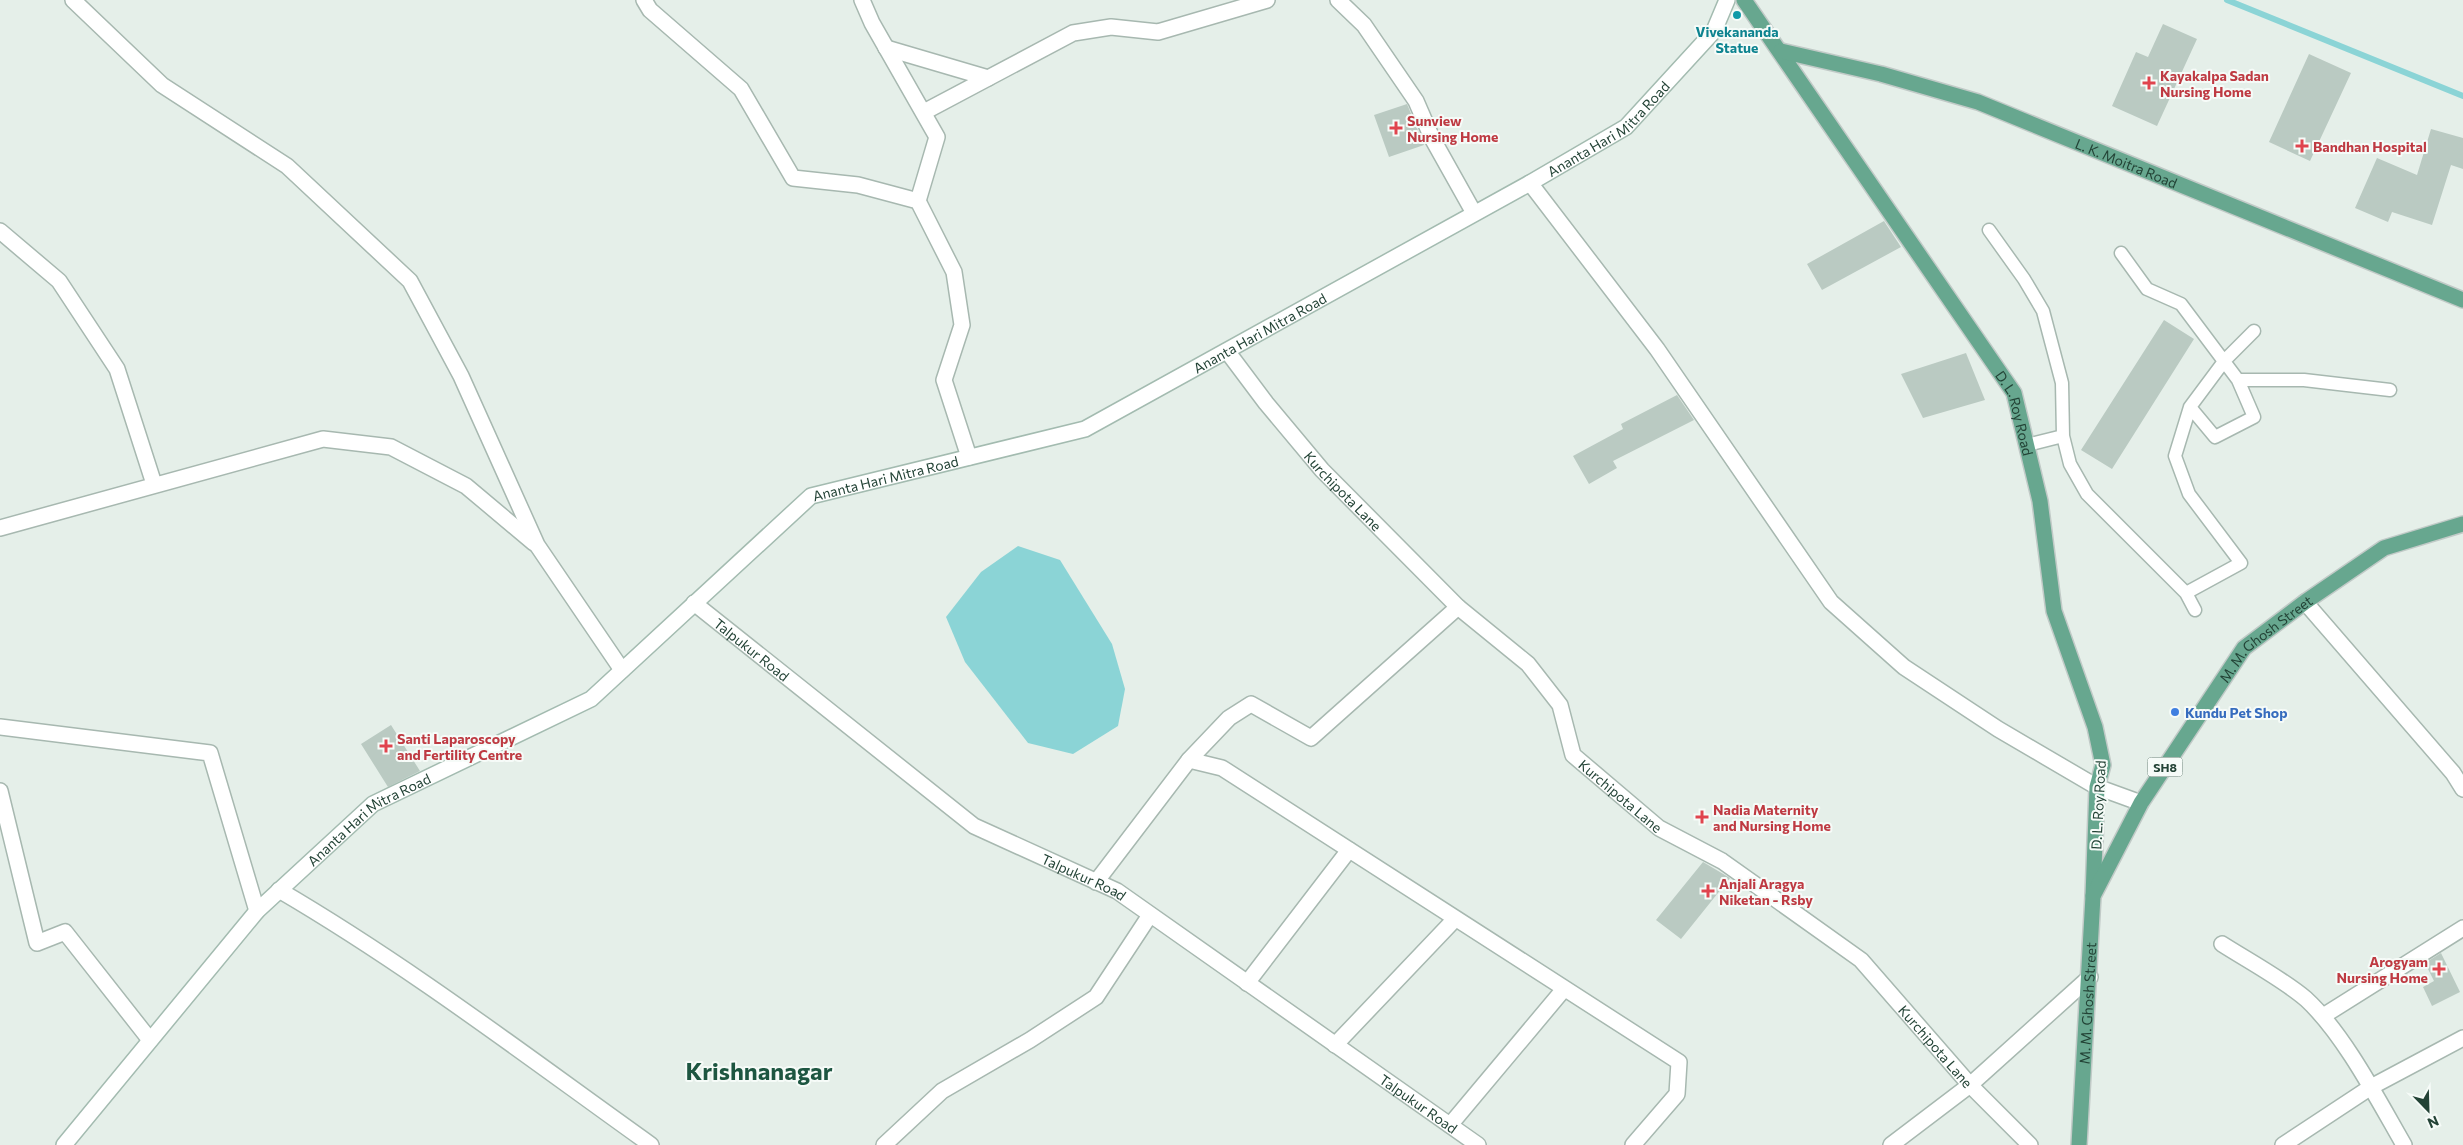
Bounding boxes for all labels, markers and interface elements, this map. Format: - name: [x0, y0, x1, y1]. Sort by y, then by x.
- marker: Vivekananda Statue: [1731, 9, 1743, 21]
- place label: Vivekananda Statue: [1695, 23, 1779, 56]
- place label: Kayakalpa Sadan Nursing Home: [2160, 67, 2269, 100]
- marker: Kayakalpa Sadan Nursing Home: [2142, 76, 2156, 90]
- street label: Ananta Hari Mitra Road: [1544, 77, 1673, 180]
- place label: Sunview Nursing Home: [1407, 112, 1498, 145]
- marker: Sunview Nursing Home: [1389, 121, 1403, 135]
- street label: L. K. Moitra Road: [2073, 134, 2180, 191]
- place label: Bandhan Hospital: [2313, 138, 2427, 155]
- marker: Bandhan Hospital: [2295, 139, 2309, 153]
- street label: Ananta Hari Mitra Road: [1190, 289, 1329, 376]
- street label: D. L. Roy Road: [1992, 367, 2037, 457]
- street label: Kurchipota Lane: [1301, 447, 1386, 534]
- street label: Ananta Hari Mitra Road: [811, 452, 960, 504]
- street label: M. M. Ghosh Street: [2215, 591, 2315, 685]
- street label: Talpukur Road: [711, 614, 793, 684]
- place label: Kundu Pet Shop: [2185, 704, 2287, 721]
- marker: Kundu Pet Shop: [2169, 706, 2181, 718]
- place label: Santi Laparoscopy and Fertility Centre: [397, 730, 522, 763]
- marker: Santi Laparoscopy and Fertility Centre: [379, 739, 393, 753]
- street label: Kurchipota Lane: [1576, 755, 1666, 836]
- road number: SH8: [2148, 758, 2182, 776]
- street label: D. L. Roy Road: [2087, 760, 2109, 850]
- street label: Ananta Hari Mitra Road: [303, 769, 433, 869]
- place label: Nadia Maternity and Nursing Home: [1713, 801, 1831, 834]
- marker: Nadia Maternity and Nursing Home: [1695, 810, 1709, 824]
- street label: Talpukur Road: [1039, 849, 1130, 903]
- place label: Anjali Aragya Niketan - Rsby: [1719, 875, 1813, 908]
- marker: Anjali Aragya Niketan - Rsby: [1701, 884, 1715, 898]
- street label: M. M. Ghosh Street: [2075, 942, 2099, 1065]
- place label: Arogyam Nursing Home: [2337, 953, 2428, 986]
- marker: Arogyam Nursing Home: [2432, 962, 2446, 976]
- street label: Kurchipota Lane: [1895, 1001, 1977, 1091]
- district label: Krishnanagar: [685, 1056, 833, 1085]
- street label: Talpukur Road: [1377, 1070, 1461, 1137]
- north arrow: [2403, 1085, 2453, 1135]
- text: N: [2425, 1113, 2441, 1132]

